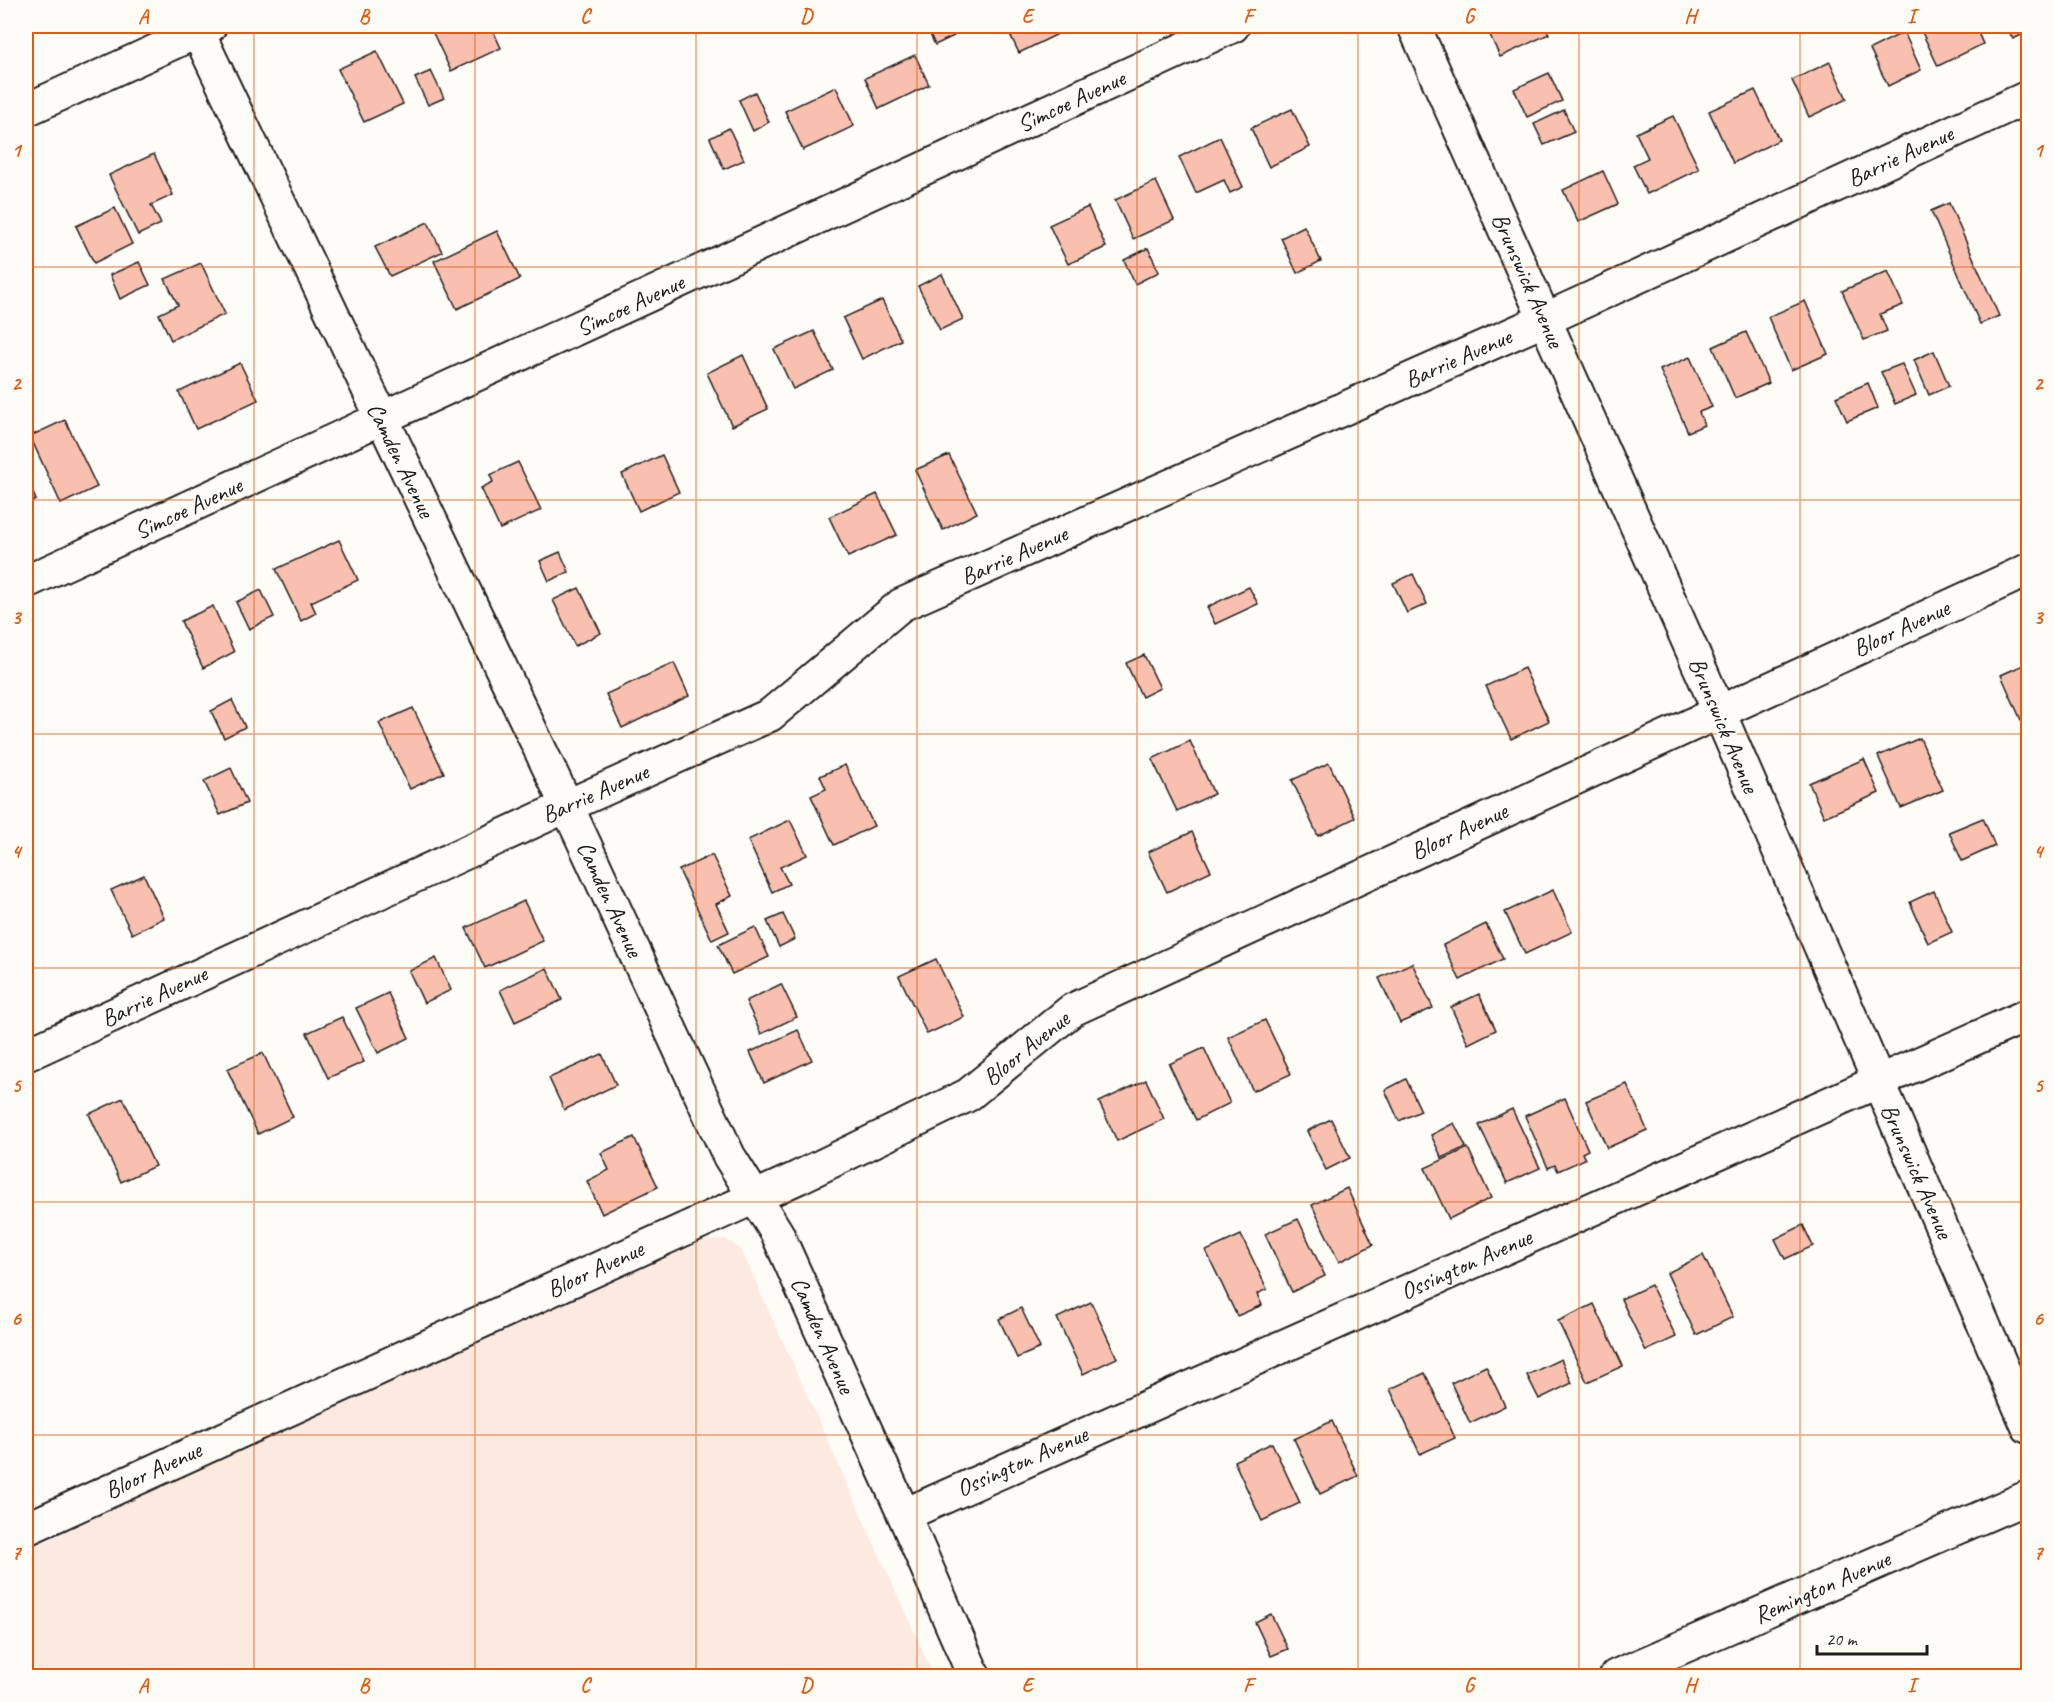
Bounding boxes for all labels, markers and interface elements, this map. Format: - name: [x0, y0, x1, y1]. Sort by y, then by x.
- text: A: [138, 4, 150, 29]
- text: B: [359, 4, 371, 29]
- text: C: [580, 4, 592, 29]
- text: D: [800, 4, 814, 29]
- text: E: [1022, 4, 1036, 29]
- text: F: [1243, 4, 1257, 29]
- text: G: [1464, 4, 1477, 29]
- text: H: [1684, 4, 1699, 29]
- text: I: [1907, 4, 1920, 29]
- street label: Simcoe Avenue: [1012, 62, 1132, 139]
- street label: Barrie Avenue: [1842, 117, 1960, 194]
- text: 1: [12, 138, 23, 163]
- text: 1: [2034, 138, 2045, 163]
- street label: Brunswick Avenue: [1485, 208, 1572, 354]
- street label: Simcoe Avenue: [571, 266, 691, 343]
- street label: Barrie Avenue: [1400, 320, 1518, 395]
- text: 2: [12, 371, 23, 396]
- text: 2: [2034, 371, 2045, 396]
- street label: Camden Avenue: [360, 398, 443, 524]
- street label: Simcoe Avenue: [129, 469, 249, 546]
- street label: Barrie Avenue: [956, 517, 1074, 592]
- street label: Bloor Avenue: [1848, 592, 1956, 663]
- text: 3: [12, 605, 23, 630]
- text: 3: [2034, 605, 2045, 630]
- street label: Brunswick Avenue: [1682, 653, 1767, 799]
- street label: Barrie Avenue: [537, 755, 655, 830]
- street label: Bloor Avenue: [1406, 795, 1514, 866]
- street label: Camden Avenue: [570, 836, 651, 964]
- text: 4: [12, 839, 24, 864]
- text: 4: [2034, 839, 2046, 864]
- street label: Barrie Avenue: [96, 957, 214, 1034]
- street label: Bloor Avenue: [976, 1002, 1077, 1092]
- text: 5: [12, 1073, 23, 1098]
- text: 5: [2034, 1073, 2045, 1098]
- street label: Brunswick Avenue: [1874, 1099, 1961, 1245]
- street label: Ossington Avenue: [1396, 1221, 1538, 1306]
- street label: Bloor Avenue: [542, 1233, 650, 1304]
- street label: Camden Avenue: [784, 1272, 863, 1400]
- text: 6: [11, 1306, 22, 1331]
- text: 6: [2033, 1306, 2044, 1331]
- street label: Ossington Avenue: [952, 1418, 1094, 1503]
- street label: Bloor Avenue: [100, 1434, 208, 1505]
- text: 7: [12, 1540, 23, 1565]
- text: 7: [2034, 1540, 2045, 1565]
- street label: Remington Avenue: [1749, 1543, 1897, 1630]
- scale bar: [1817, 1618, 1926, 1656]
- text: 20 m: [1826, 1628, 1859, 1650]
- text: A: [138, 1673, 150, 1698]
- text: B: [359, 1673, 371, 1698]
- text: C: [580, 1673, 592, 1698]
- text: D: [800, 1673, 814, 1698]
- text: E: [1022, 1673, 1036, 1698]
- text: F: [1243, 1673, 1257, 1698]
- text: G: [1464, 1673, 1477, 1698]
- text: H: [1684, 1673, 1699, 1698]
- text: I: [1907, 1673, 1920, 1698]

